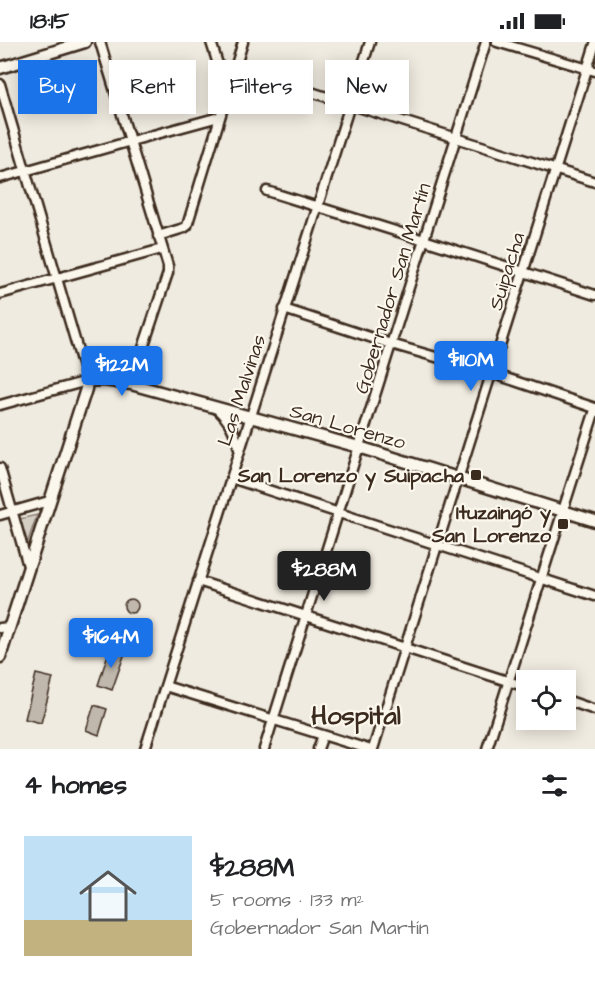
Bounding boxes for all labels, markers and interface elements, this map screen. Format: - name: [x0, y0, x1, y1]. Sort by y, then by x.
- text: 18:15: [30, 6, 69, 37]
- chip: Buy: [18, 60, 97, 114]
- chip: Rent: [109, 60, 196, 114]
- chip: Filters: [208, 60, 313, 114]
- chip: New: [325, 60, 409, 114]
- street label: Gobernador San Martín: [348, 180, 438, 397]
- street label: Suipacha: [482, 229, 532, 314]
- street label: Las Malvinas: [211, 331, 273, 450]
- pin: $110M: [429, 341, 513, 392]
- pin: $122M: [80, 346, 164, 397]
- text: $110M: [448, 346, 494, 374]
- text: $122M: [95, 351, 149, 379]
- street label: San Lorenzo: [287, 397, 409, 457]
- place label: San Lorenzo y Suipacha: [237, 462, 465, 491]
- marker: San Lorenzo y Suipacha: [469, 468, 483, 482]
- place label: Ituzaingó y San Lorenzo: [431, 499, 552, 550]
- marker: Ituzaingó y San Lorenzo: [556, 517, 570, 531]
- pin: $288M: [282, 551, 366, 602]
- text: $288M: [291, 556, 357, 584]
- pin: $164M: [69, 618, 153, 669]
- text: $164M: [83, 623, 139, 651]
- map controls: [516, 670, 576, 730]
- button: locate: [516, 670, 576, 730]
- district label: Hospital: [311, 698, 401, 734]
- text: 4 homes: [24, 767, 127, 803]
- icon: filters: [538, 769, 571, 802]
- text: $288M: [210, 850, 295, 886]
- icon: home: [72, 860, 144, 932]
- text: 5 rooms · 133 m²: [210, 886, 364, 914]
- text: Gobernador San Martín: [210, 914, 429, 942]

